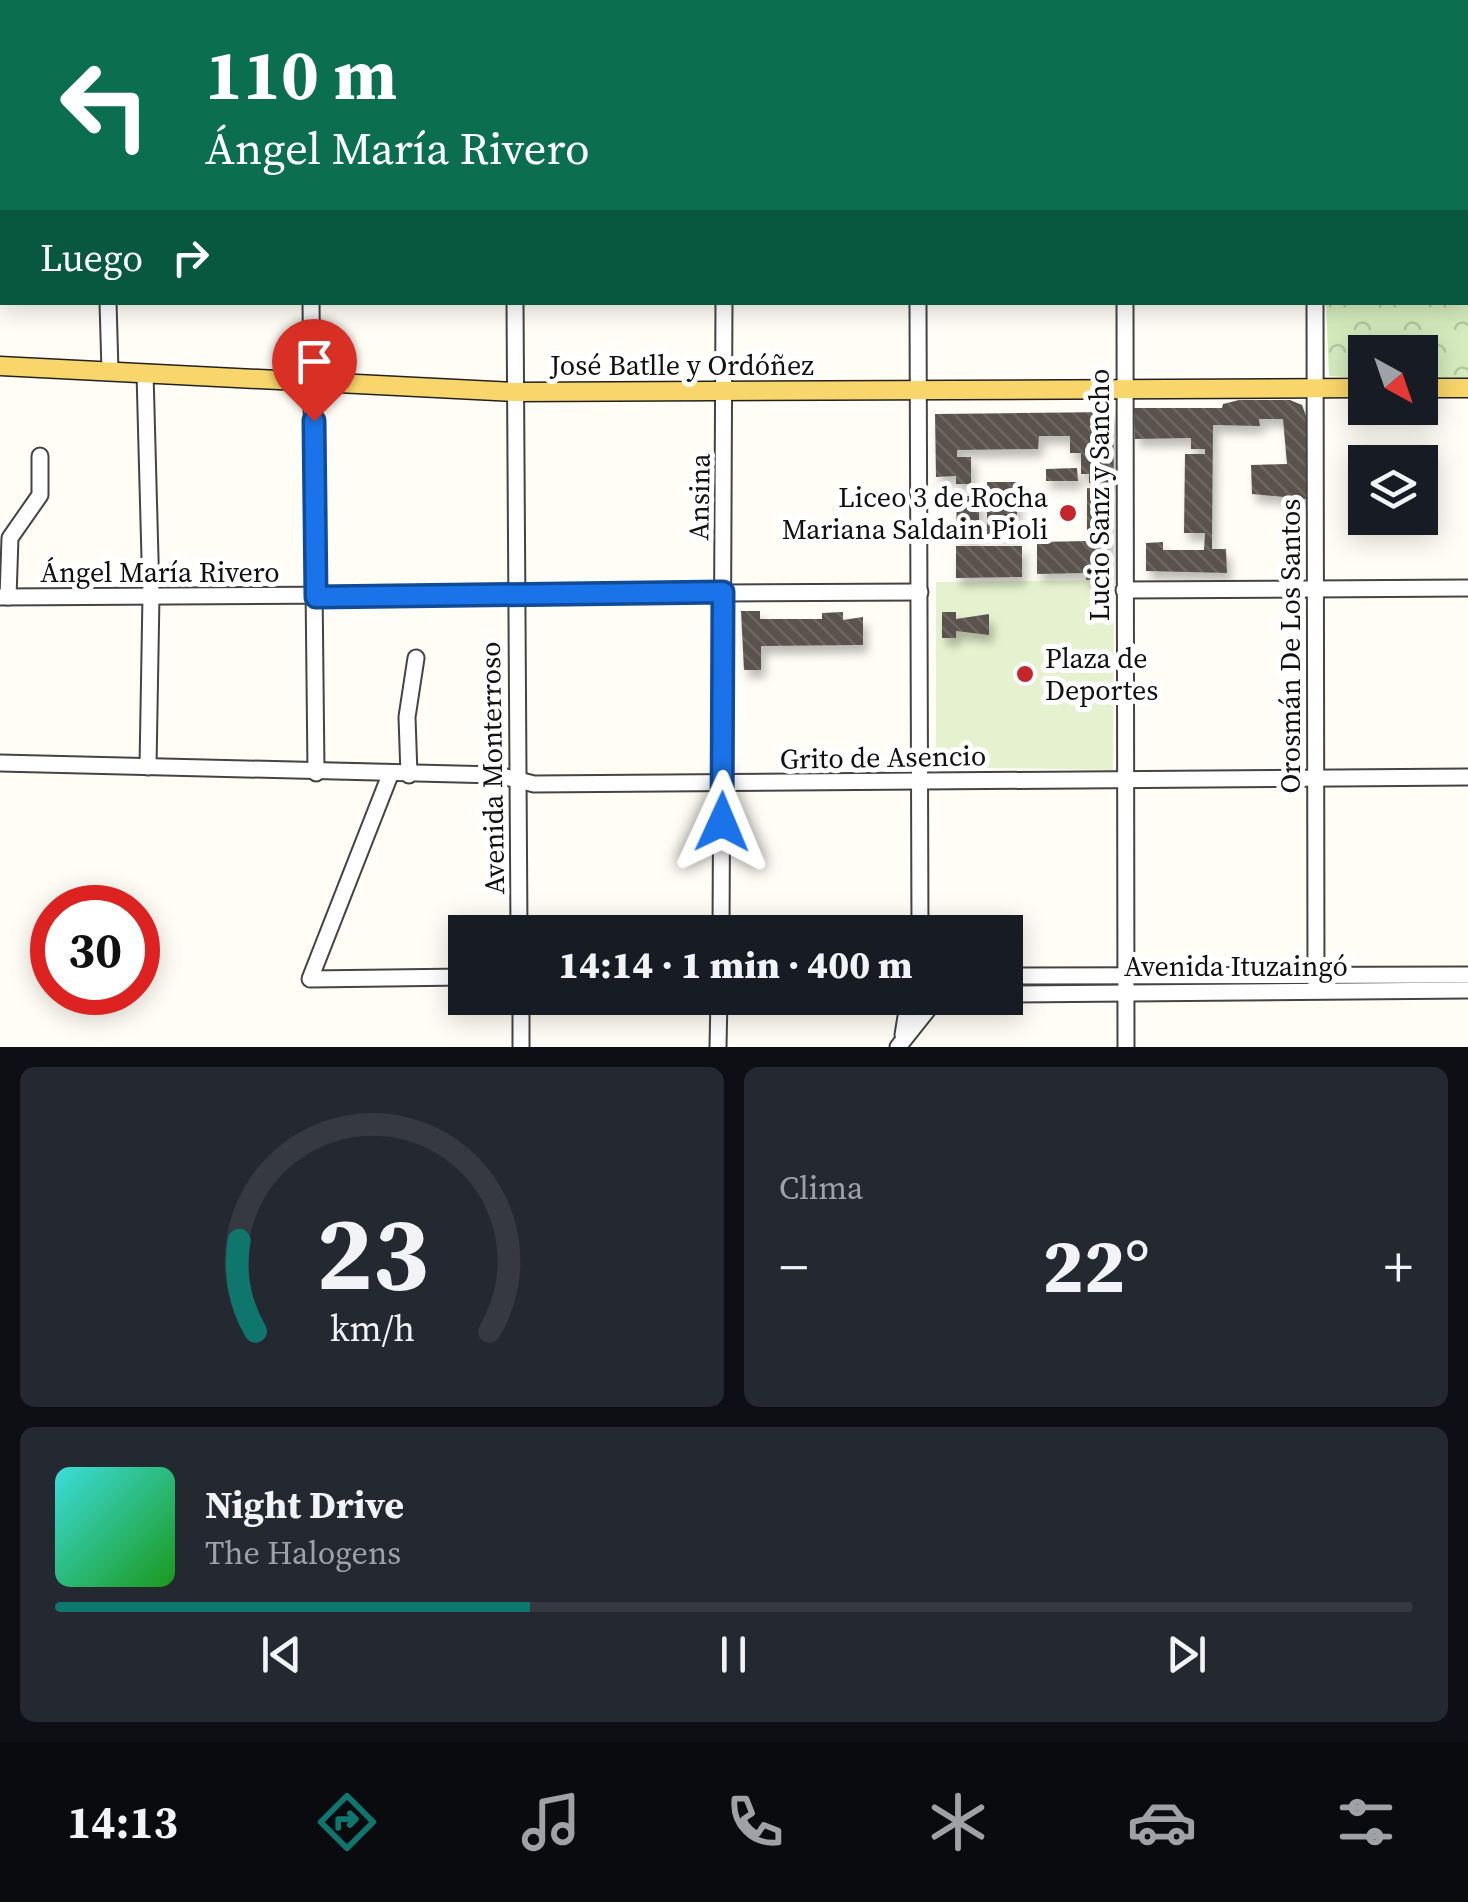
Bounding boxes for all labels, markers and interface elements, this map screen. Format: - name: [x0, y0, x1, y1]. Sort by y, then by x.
- text: 110 m: [205, 26, 397, 122]
- icon: left: [40, 40, 170, 170]
- text: Ángel María Rivero: [205, 117, 590, 179]
- icon: right: [163, 230, 218, 285]
- text: Luego: [40, 232, 143, 284]
- pin: [272, 319, 357, 422]
- icon: arrive: [287, 334, 342, 389]
- north arrow: [1348, 335, 1438, 425]
- map controls: [1348, 335, 1438, 535]
- street label: José Batlle y Ordóñez: [549, 346, 814, 384]
- street label: Lucio Sanz y Sancho: [1080, 369, 1118, 621]
- button: layers: [1348, 445, 1438, 535]
- street label: Ansina: [679, 452, 719, 541]
- place label: Liceo 3 de Rocha Mariana Saldain Pioli: [782, 478, 1049, 548]
- street label: Orosmán De Los Santos: [1271, 498, 1309, 794]
- marker: Liceo 3 de Rocha Mariana Saldain Pioli: [1057, 502, 1079, 524]
- street label: Ángel María Rivero: [40, 553, 280, 591]
- place label: Plaza de Deportes: [1045, 639, 1159, 709]
- street label: Avenida Monterroso: [471, 641, 513, 895]
- marker: Plaza de Deportes: [1014, 663, 1036, 685]
- street label: Grito de Asencio: [780, 736, 986, 778]
- position arrow: [670, 770, 774, 874]
- speed limit sign: 30: [30, 885, 160, 1015]
- text: 14:14 · 1 min · 400 m: [558, 939, 913, 991]
- street label: Avenida Ituzaingó: [1124, 947, 1348, 985]
- text: Clima: [779, 1166, 863, 1210]
- text: 23: [316, 1181, 428, 1324]
- text: 22°: [1042, 1214, 1150, 1317]
- text: −: [779, 1229, 808, 1304]
- text: +: [1384, 1229, 1413, 1304]
- text: km/h: [329, 1304, 415, 1353]
- text: Night Drive: [205, 1479, 404, 1531]
- text: The Halogens: [205, 1531, 401, 1575]
- icon: previous: [254, 1627, 309, 1682]
- icon: pause: [706, 1627, 761, 1682]
- icon: next: [1159, 1627, 1214, 1682]
- icon: directions: [312, 1787, 382, 1857]
- icon: music: [516, 1787, 586, 1857]
- icon: phone: [720, 1787, 790, 1857]
- icon: climate: [923, 1787, 993, 1857]
- icon: car: [1127, 1787, 1197, 1857]
- icon: filters: [1331, 1787, 1401, 1857]
- text: 14:13: [67, 1791, 178, 1853]

